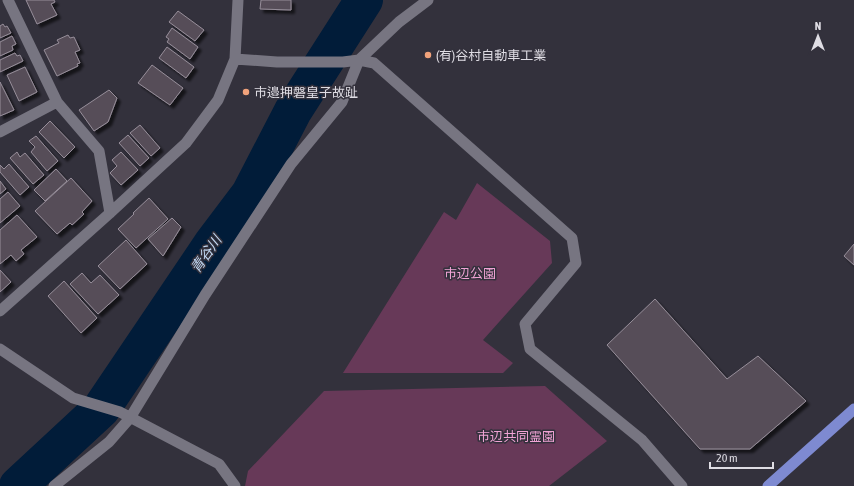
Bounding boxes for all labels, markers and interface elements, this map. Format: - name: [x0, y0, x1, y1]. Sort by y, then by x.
- north arrow: [798, 16, 838, 56]
- text: N: [815, 20, 821, 32]
- place label: (有)谷村自動車工業: [436, 48, 546, 63]
- marker: (有)谷村自動車工業: [423, 50, 433, 60]
- place label: 市邉押磐皇子故趾: [254, 85, 358, 100]
- marker: 市邉押磐皇子故趾: [241, 87, 251, 97]
- water label: 青谷川: [187, 231, 226, 276]
- park label: 市辺公園: [444, 266, 496, 281]
- park label: 市辺共同霊園: [477, 429, 555, 444]
- scale bar: [710, 444, 773, 470]
- text: 20 m: [716, 451, 738, 465]

